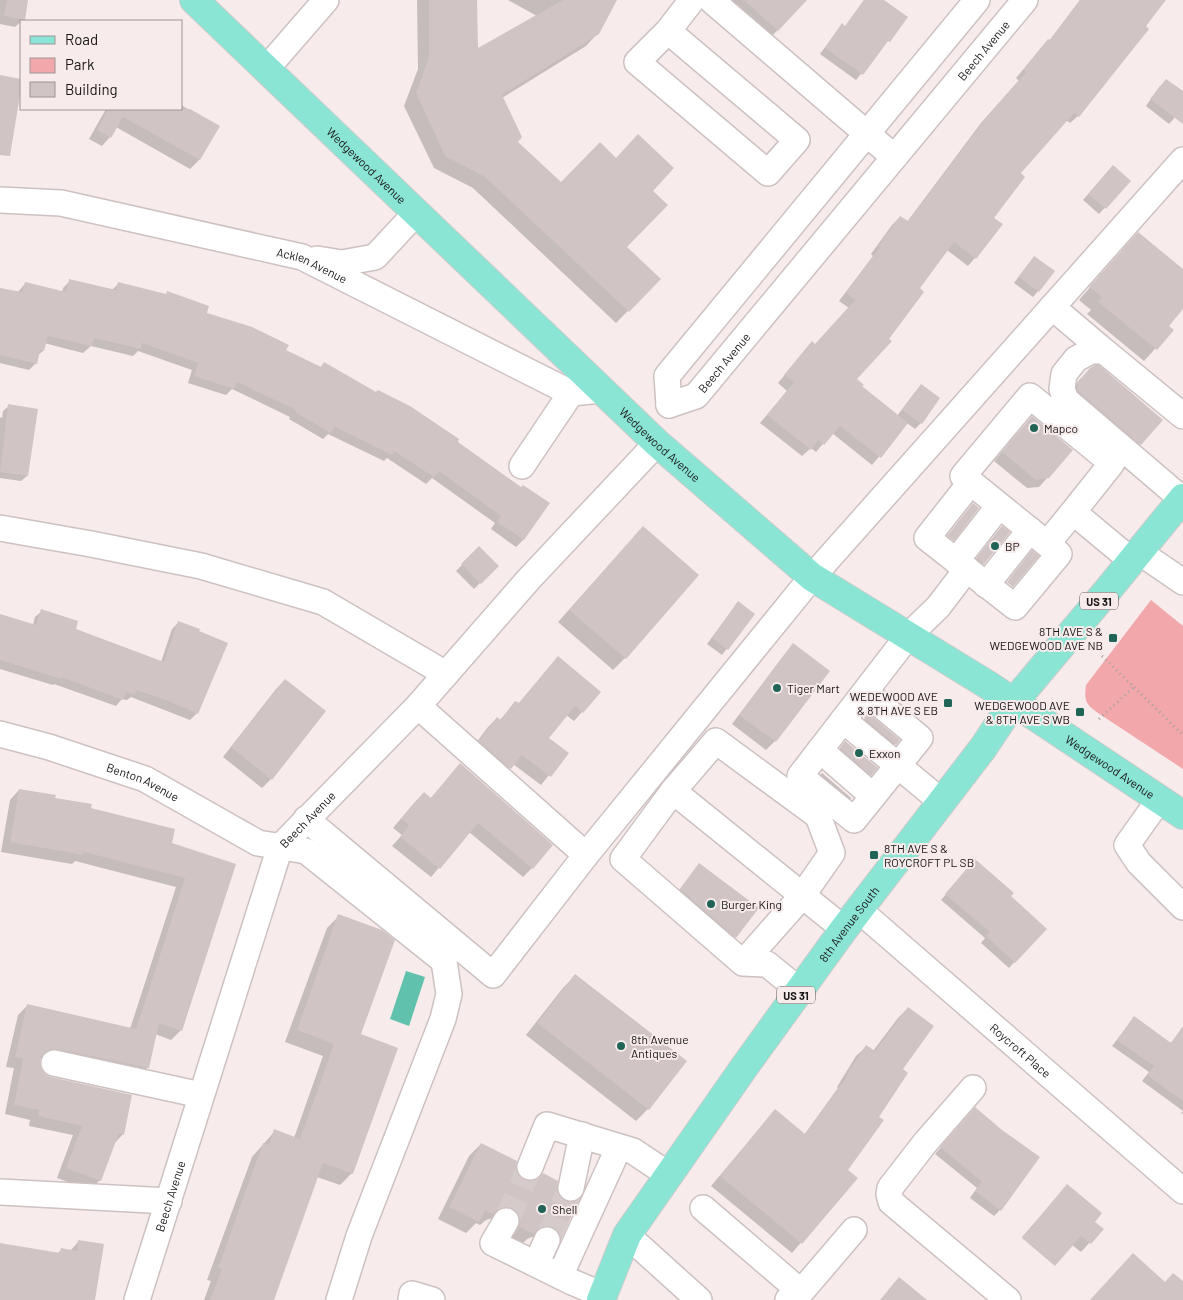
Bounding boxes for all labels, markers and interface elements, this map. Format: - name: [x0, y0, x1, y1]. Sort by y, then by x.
- street label: Beech Avenue: [954, 17, 1012, 83]
- legend: [20, 20, 182, 110]
- text: Road: [65, 30, 98, 48]
- text: Park: [65, 55, 95, 73]
- text: Building: [65, 80, 118, 98]
- street label: Wedgewood Avenue: [324, 124, 409, 206]
- street label: Acklen Avenue: [275, 245, 350, 286]
- street label: Beech Avenue: [695, 330, 753, 395]
- street label: Wedgewood Avenue: [617, 404, 703, 484]
- place label: Mapco: [1044, 421, 1078, 435]
- marker: Mapco: [1028, 422, 1040, 434]
- place label: BP: [1005, 539, 1020, 553]
- marker: BP: [989, 540, 1001, 552]
- road number: US 31: [1080, 592, 1118, 610]
- place label: 8TH AVE S & WEDGEWOOD AVE NB: [989, 624, 1103, 652]
- marker: 8TH AVE S & WEDGEWOOD AVE NB: [1107, 632, 1119, 644]
- place label: Tiger Mart: [787, 681, 840, 695]
- marker: Tiger Mart: [771, 682, 783, 694]
- place label: WEDEWOOD AVE & 8TH AVE S EB: [850, 689, 938, 717]
- marker: WEDEWOOD AVE & 8TH AVE S EB: [942, 697, 954, 709]
- place label: WEDGEWOOD AVE & 8TH AVE S WB: [974, 698, 1070, 726]
- marker: WEDGEWOOD AVE & 8TH AVE S WB: [1074, 706, 1086, 718]
- street label: Wedgewood Avenue: [1063, 732, 1157, 801]
- place label: Exxon: [869, 746, 900, 760]
- marker: Exxon: [853, 747, 865, 759]
- street label: Benton Avenue: [105, 760, 182, 804]
- street label: Beech Avenue: [276, 788, 338, 850]
- place label: 8TH AVE S & ROYCROFT PL SB: [884, 841, 974, 869]
- marker: 8TH AVE S & ROYCROFT PL SB: [868, 849, 880, 861]
- street label: 8th Avenue South: [816, 883, 881, 964]
- place label: Burger King: [721, 897, 782, 911]
- marker: Burger King: [705, 898, 717, 910]
- road number: US 31: [777, 986, 815, 1004]
- street label: Roycroft Place: [987, 1020, 1054, 1080]
- place label: 8th Avenue Antiques: [631, 1032, 689, 1060]
- marker: 8th Avenue Antiques: [615, 1040, 627, 1052]
- street label: Beech Avenue: [152, 1159, 188, 1233]
- place label: Shell: [552, 1202, 577, 1216]
- marker: Shell: [536, 1203, 548, 1215]

